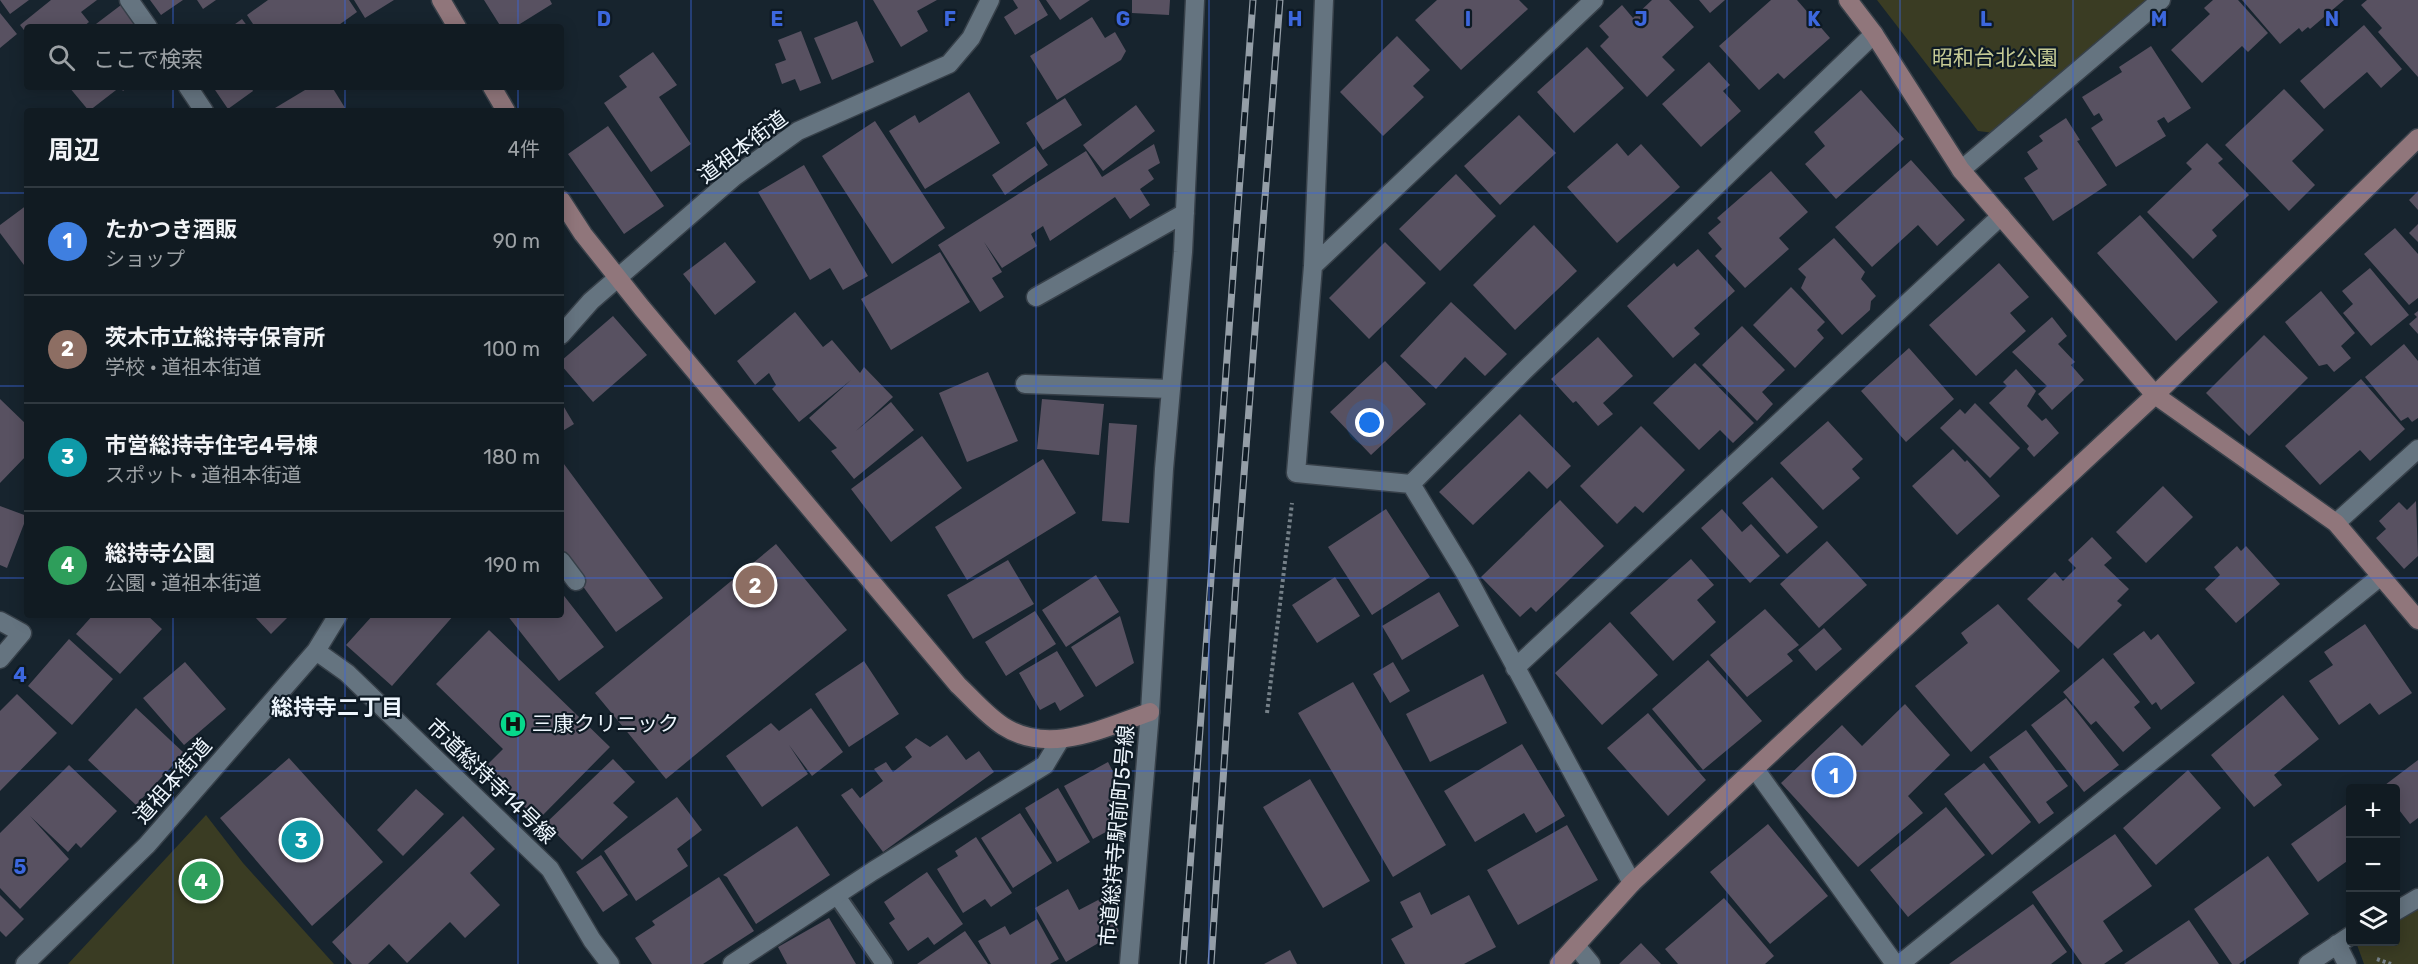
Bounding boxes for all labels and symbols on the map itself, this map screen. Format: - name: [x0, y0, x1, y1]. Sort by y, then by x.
- text: D: [597, 7, 611, 31]
- text: E: [771, 7, 783, 31]
- text: F: [944, 7, 956, 31]
- text: G: [1116, 7, 1130, 31]
- text: H: [1288, 7, 1302, 31]
- text: I: [1465, 7, 1471, 31]
- text: J: [1634, 7, 1648, 31]
- text: K: [1807, 7, 1821, 31]
- text: L: [1980, 7, 1992, 31]
- text: M: [2151, 7, 2167, 31]
- text: N: [2325, 7, 2339, 31]
- park label: 昭和台北公園: [1932, 45, 2058, 70]
- street label: 道祖本街道: [693, 105, 792, 188]
- your location: [1355, 408, 1384, 437]
- pin: 2: [736, 562, 774, 608]
- text: 4: [13, 663, 27, 687]
- district label: 総持寺二丁目: [271, 694, 403, 721]
- hospital icon: 三康クリニック: [498, 709, 528, 739]
- place label: 三康クリニック: [532, 711, 679, 736]
- street label: 市道総持寺14号線: [422, 713, 561, 848]
- street label: 市道総持寺駅前町5号線: [1094, 724, 1139, 948]
- street label: 道祖本街道: [129, 733, 216, 828]
- pin: 1: [1814, 752, 1854, 798]
- pin: 3: [282, 818, 320, 862]
- text: 5: [14, 855, 27, 879]
- pin: 4: [182, 858, 220, 904]

